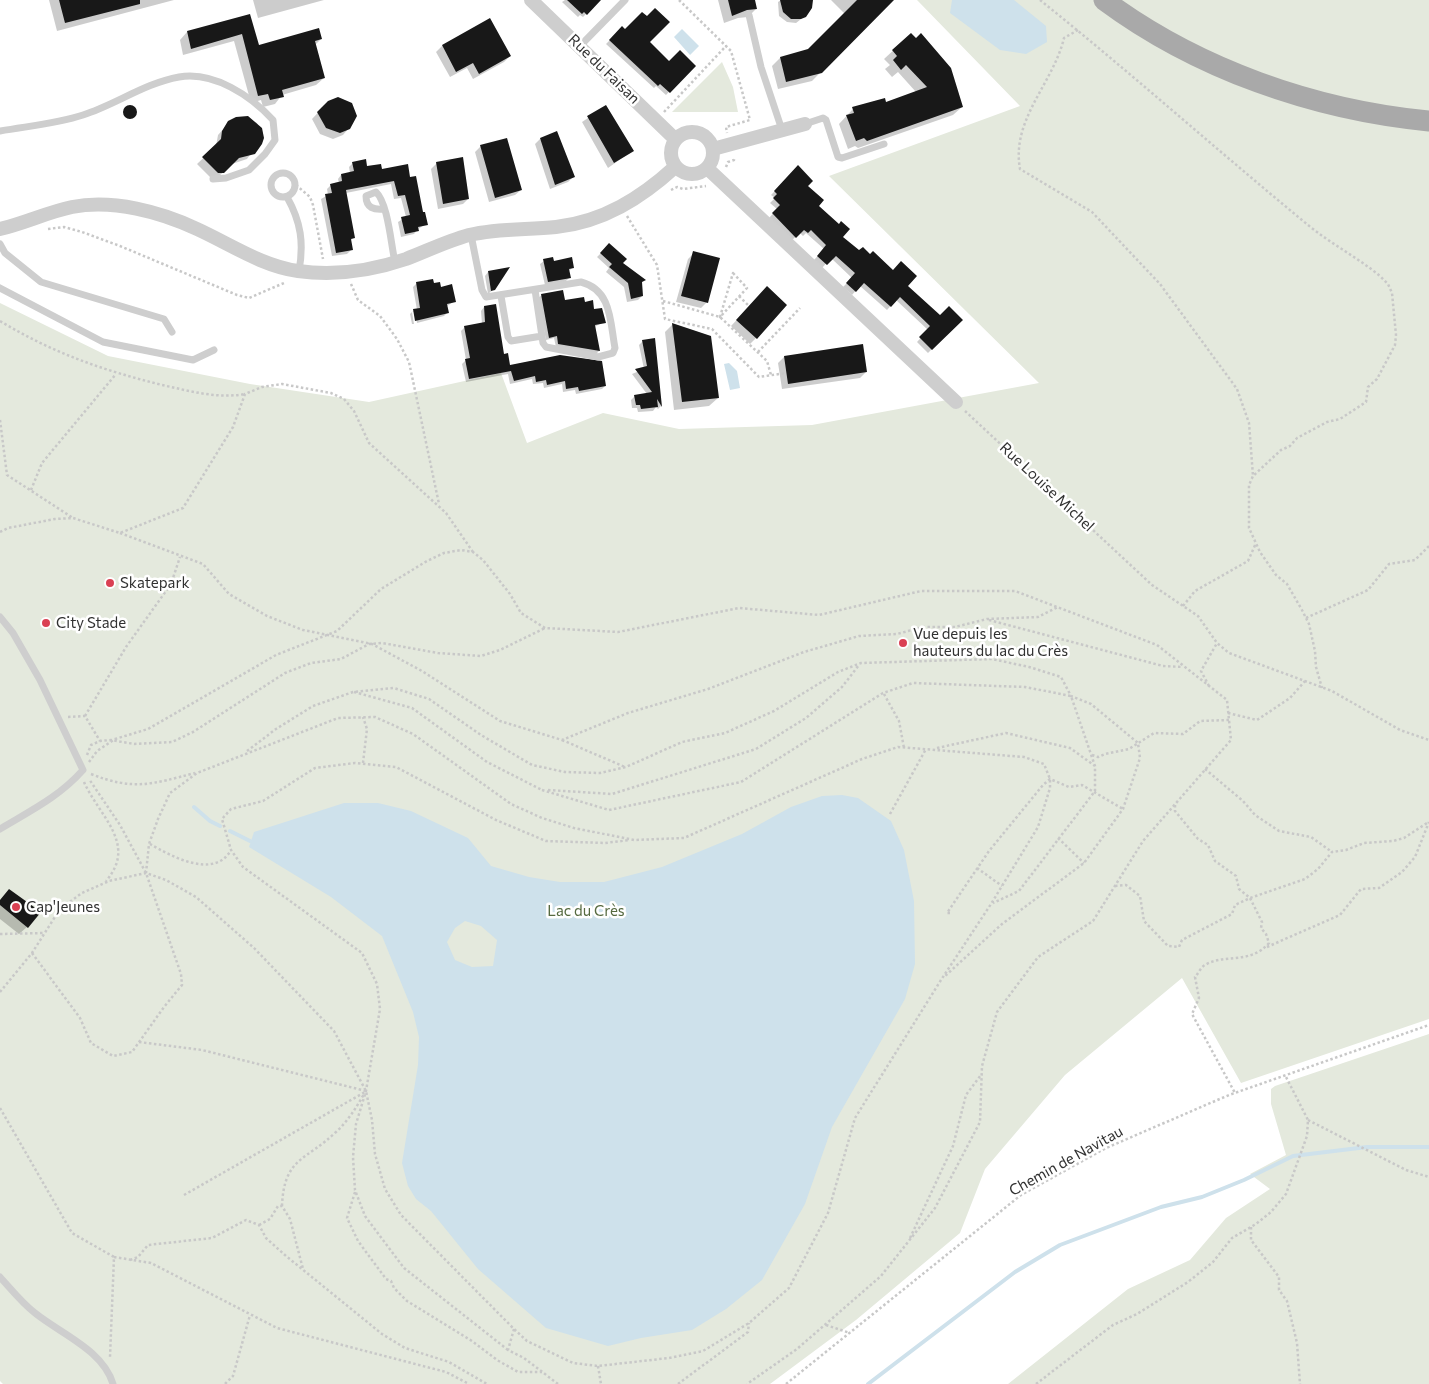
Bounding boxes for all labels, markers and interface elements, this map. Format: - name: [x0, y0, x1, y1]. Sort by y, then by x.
- street label: Rue du Faisan: [565, 30, 643, 108]
- street label: Rue Louise Michel: [996, 439, 1098, 535]
- place label: Skatepark: [120, 574, 190, 592]
- marker: Skatepark: [104, 577, 116, 589]
- place label: City Stade: [56, 614, 126, 632]
- marker: City Stade: [40, 617, 52, 629]
- place label: Vue depuis les hauteurs du lac du Crès: [913, 625, 1068, 660]
- marker: Vue depuis les hauteurs du lac du Crès: [897, 637, 909, 649]
- place label: Cap'Jeunes: [26, 898, 100, 916]
- marker: Cap'Jeunes: [10, 901, 22, 913]
- park label: Lac du Crès: [547, 902, 625, 920]
- street label: Chemin de Navitau: [1006, 1122, 1126, 1200]

